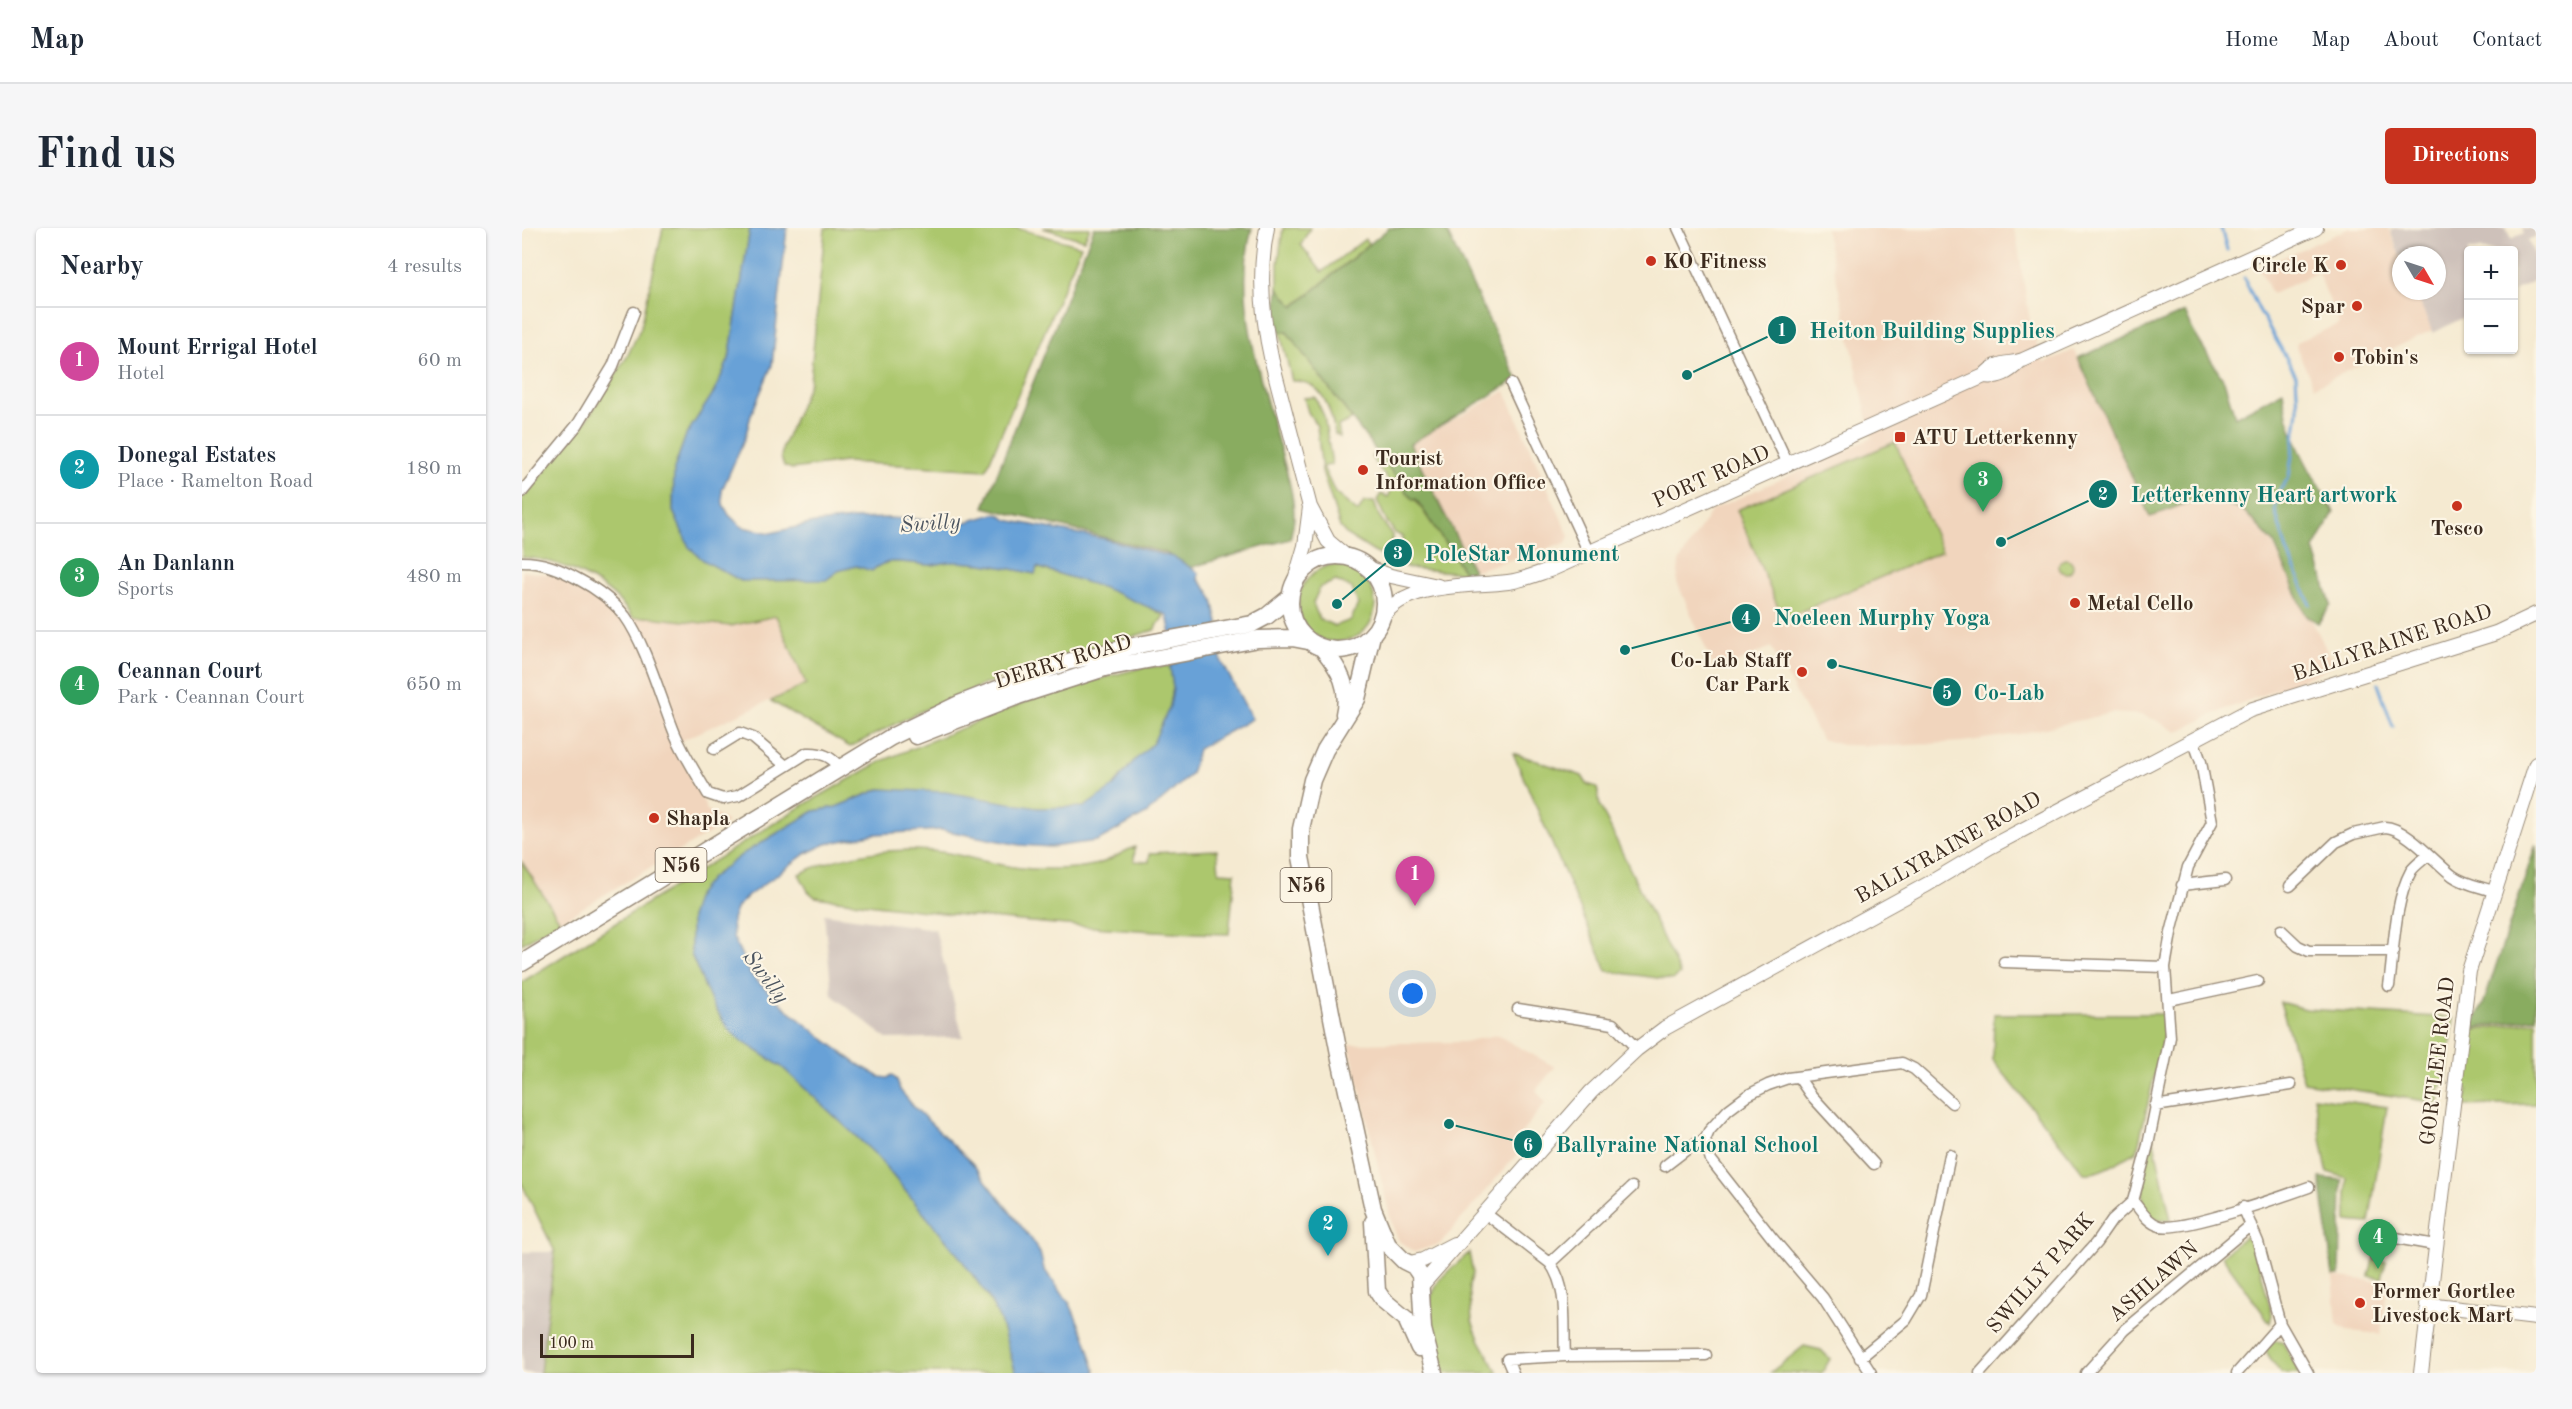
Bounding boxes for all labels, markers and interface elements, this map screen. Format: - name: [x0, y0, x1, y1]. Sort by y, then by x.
- text: Map: [30, 27, 84, 55]
- text: Home: [2225, 30, 2278, 51]
- text: Map: [2311, 30, 2350, 51]
- text: About: [2383, 30, 2439, 51]
- text: Contact: [2472, 30, 2542, 51]
- button: Directions: [2385, 128, 2536, 184]
- text: Find us: [36, 135, 175, 177]
- north arrow: [2392, 246, 2446, 300]
- map controls: [2464, 246, 2518, 354]
- button: +: [2464, 246, 2518, 300]
- place label: KO Fitness: [1663, 252, 1767, 273]
- text: Nearby: [60, 254, 144, 280]
- marker: KO Fitness: [1644, 254, 1658, 268]
- place label: Circle K: [2252, 256, 2329, 277]
- text: 4 results: [387, 257, 462, 277]
- marker: Circle K: [2334, 258, 2348, 272]
- place label: Spar: [2301, 297, 2345, 318]
- marker: Spar: [2350, 299, 2364, 313]
- button: −: [2464, 300, 2518, 354]
- callout: Heiton Building Supplies: [1767, 310, 2066, 350]
- text: Heiton Building Supplies: [1809, 321, 2055, 343]
- text: 1: [1777, 322, 1787, 340]
- text: Mount Errigal Hotel: [117, 337, 318, 359]
- place label: Tobin's: [2351, 348, 2418, 369]
- marker: Tobin's: [2332, 350, 2346, 364]
- text: 1: [74, 351, 85, 371]
- text: 60 m: [417, 351, 462, 371]
- text: Hotel: [117, 364, 164, 384]
- place label: ATU Letterkenny: [1912, 428, 2078, 449]
- marker: ATU Letterkenny: [1893, 430, 1907, 444]
- street label: PORT ROAD: [1650, 442, 1773, 513]
- text: Donegal Estates: [117, 445, 276, 467]
- place label: Tourist Information Office: [1375, 449, 1546, 494]
- text: 2: [74, 459, 85, 479]
- text: 180 m: [406, 459, 462, 479]
- pin: 3: [1964, 462, 2002, 512]
- marker: Tourist Information Office: [1356, 463, 1370, 477]
- text: Place · Ramelton Road: [117, 472, 313, 492]
- callout: Letterkenny Heart artwork: [2088, 474, 2409, 514]
- text: Letterkenny Heart artwork: [2131, 485, 2397, 507]
- text: 2: [2098, 486, 2108, 504]
- marker: Tesco: [2450, 499, 2464, 513]
- water label: Swilly: [899, 511, 962, 537]
- place label: Tesco: [2430, 519, 2484, 540]
- callout: PoleStar Monument: [1383, 533, 1631, 573]
- text: PoleStar Monument: [1425, 544, 1619, 566]
- text: 3: [1393, 545, 1403, 563]
- text: An Danlann: [117, 553, 235, 575]
- text: 3: [74, 567, 85, 587]
- text: 480 m: [406, 567, 462, 587]
- text: Sports: [117, 580, 174, 600]
- place label: Metal Cello: [2087, 594, 2194, 615]
- marker: Metal Cello: [2068, 596, 2082, 610]
- callout: Noeleen Murphy Yoga: [1731, 598, 2002, 638]
- street label: BALLYRAINE ROAD: [2290, 601, 2495, 686]
- text: Noeleen Murphy Yoga: [1774, 608, 1990, 630]
- text: 4: [1741, 610, 1751, 628]
- street label: DERRY ROAD: [992, 632, 1134, 693]
- place label: Co-Lab Staff Car Park: [1670, 651, 1792, 696]
- text: Ceannan Court: [117, 661, 262, 683]
- marker: Co-Lab Staff Car Park: [1795, 665, 1809, 679]
- callout: Co-Lab: [1932, 672, 2057, 712]
- text: 4: [74, 675, 85, 695]
- text: 650 m: [406, 675, 462, 695]
- text: Co-Lab: [1973, 683, 2045, 705]
- text: 5: [1942, 685, 1952, 703]
- text: Park · Ceannan Court: [117, 688, 305, 708]
- street label: BALLYRAINE ROAD: [1852, 789, 2045, 908]
- place label: Shapla: [666, 809, 730, 830]
- marker: Shapla: [647, 811, 661, 825]
- road number: N56: [656, 848, 706, 882]
- pin: 1: [1396, 856, 1434, 906]
- road number: N56: [1280, 868, 1332, 902]
- water label: Swilly: [738, 946, 793, 1009]
- street label: GORTLEE ROAD: [2418, 976, 2459, 1147]
- your location: [1398, 979, 1427, 1008]
- callout: Ballyraine National School: [1513, 1124, 1830, 1164]
- text: Ballyraine National School: [1555, 1135, 1819, 1157]
- text: 6: [1523, 1137, 1533, 1155]
- pin: 2: [1308, 1206, 1348, 1256]
- street label: SWILLY PARK: [1983, 1210, 2099, 1338]
- pin: 4: [2358, 1220, 2398, 1269]
- street label: ASHLAWN: [2105, 1238, 2203, 1326]
- place label: Former Gortlee Livestock Mart: [2372, 1282, 2515, 1327]
- marker: Former Gortlee Livestock Mart: [2353, 1296, 2367, 1310]
- scale bar: [540, 1331, 694, 1358]
- text: 100 m: [549, 1336, 594, 1352]

